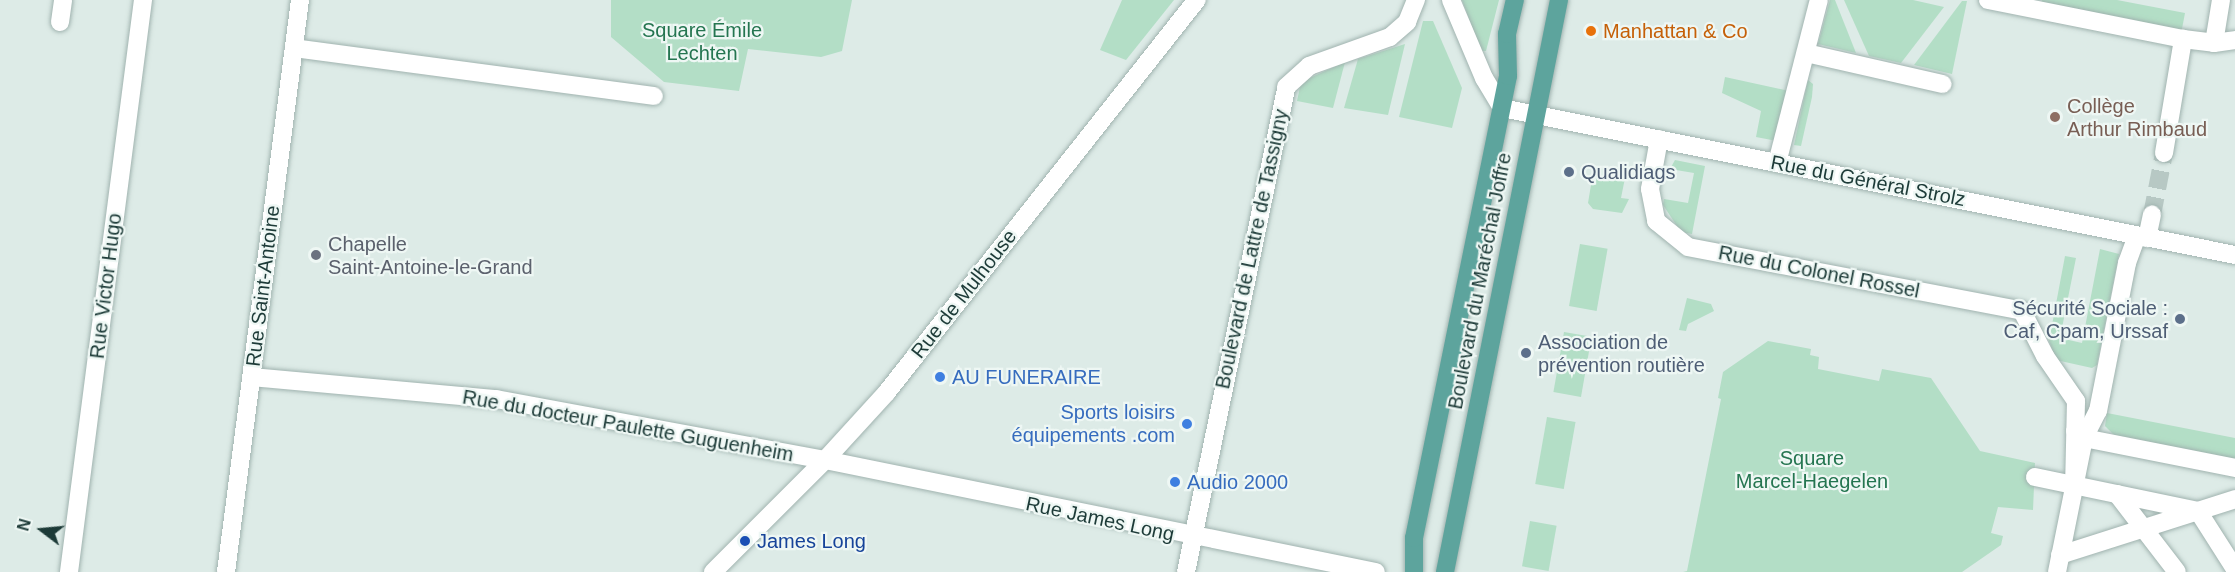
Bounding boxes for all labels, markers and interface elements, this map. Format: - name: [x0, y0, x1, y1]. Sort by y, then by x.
- park label: Square Émile Lechten: [642, 19, 762, 66]
- place label: Manhattan & Co: [1603, 19, 1748, 43]
- marker: Manhattan & Co: [1584, 24, 1598, 38]
- place label: Collège Arthur Rimbaud: [2067, 94, 2207, 141]
- street label: Boulevard de Lattre de Tassigny: [1211, 107, 1293, 391]
- marker: Collège Arthur Rimbaud: [2048, 110, 2062, 124]
- street label: Rue du Général Strolz: [1769, 150, 1967, 212]
- street label: Boulevard du Maréchal Joffre: [1443, 151, 1517, 411]
- place label: Qualidiags: [1581, 160, 1676, 184]
- marker: Qualidiags: [1562, 165, 1576, 179]
- street label: Rue Saint-Antoine: [241, 204, 285, 368]
- street label: Rue Victor Hugo: [85, 212, 127, 360]
- street label: Rue de Mulhouse: [906, 225, 1022, 363]
- place label: Chapelle Saint-Antoine-le-Grand: [328, 232, 533, 279]
- street label: Rue du Colonel Rossel: [1716, 241, 1922, 303]
- marker: Chapelle Saint-Antoine-le-Grand: [309, 248, 323, 262]
- place label: Sécurité Sociale : Caf, Cpam, Urssaf: [2004, 296, 2168, 343]
- marker: Sécurité Sociale : Caf, Cpam, Urssaf: [2173, 312, 2187, 326]
- place label: Association de prévention routière: [1538, 330, 1705, 377]
- marker: Association de prévention routière: [1519, 346, 1533, 360]
- place label: AU FUNERAIRE: [952, 365, 1101, 389]
- marker: AU FUNERAIRE: [933, 370, 947, 384]
- street label: Rue du docteur Paulette Guguenheim: [461, 385, 795, 467]
- place label: Sports loisirs équipements .com: [1012, 400, 1175, 447]
- marker: Sports loisirs équipements .com: [1180, 417, 1194, 431]
- park label: Square Marcel-Haegelen: [1736, 447, 1888, 494]
- place label: Audio 2000: [1187, 470, 1288, 494]
- marker: Audio 2000: [1168, 475, 1182, 489]
- street label: Rue James Long: [1024, 492, 1176, 546]
- north arrow: [12, 500, 72, 560]
- text: N: [14, 517, 34, 533]
- place label: James Long: [757, 529, 866, 553]
- marker: James Long: [738, 534, 752, 548]

